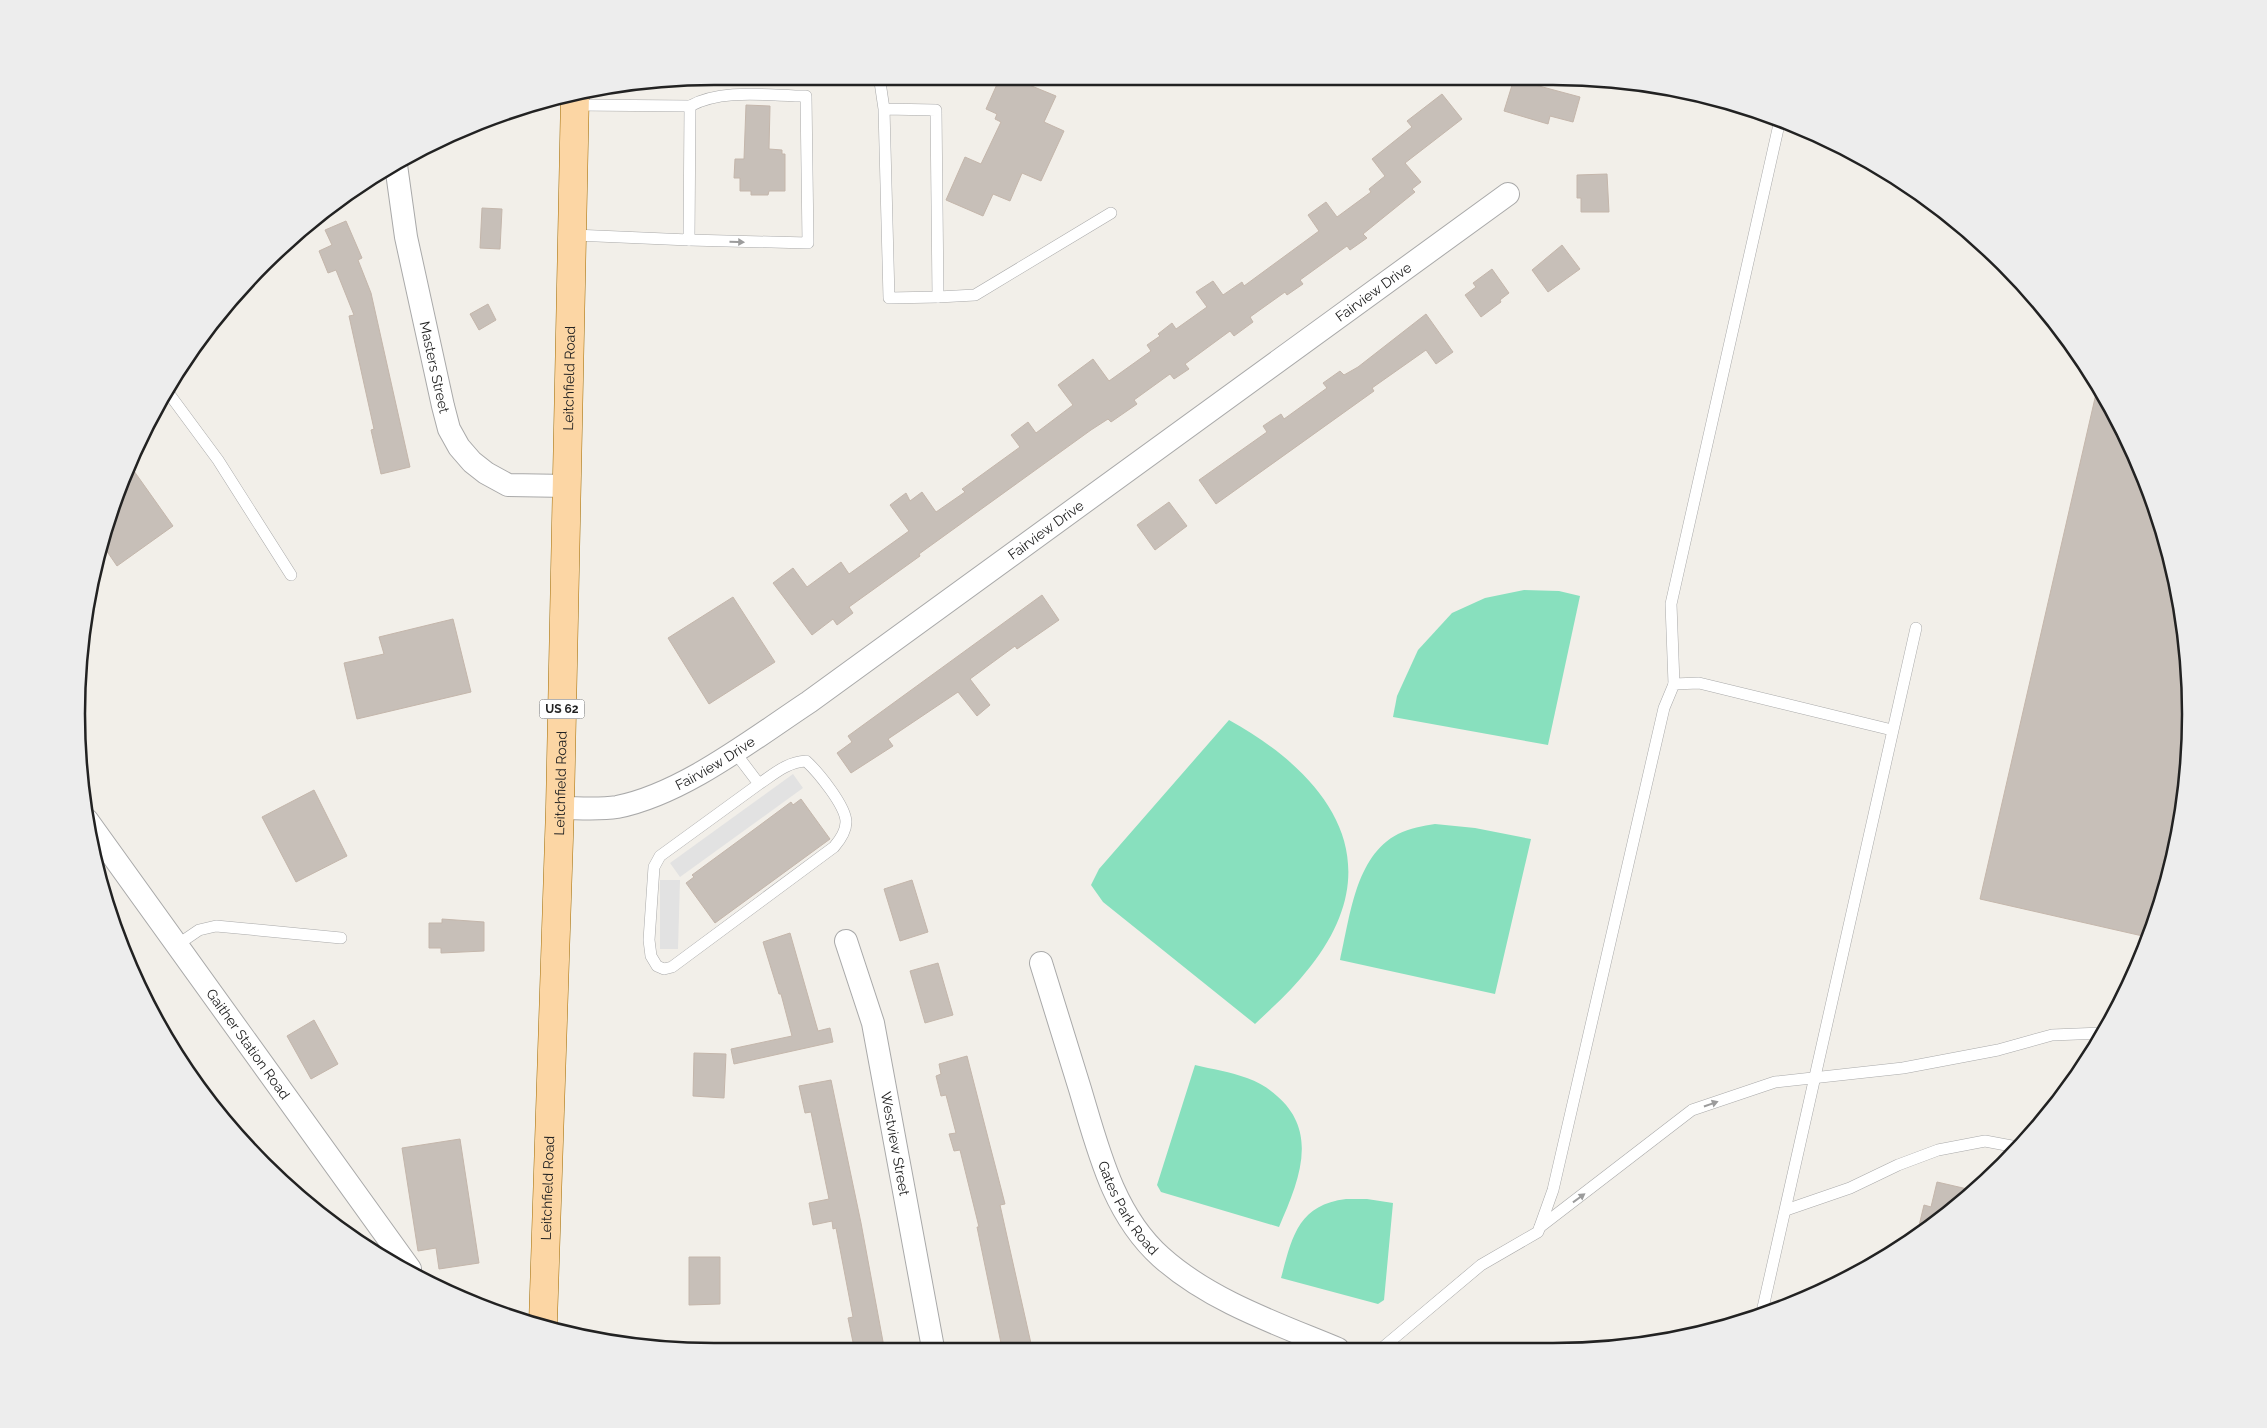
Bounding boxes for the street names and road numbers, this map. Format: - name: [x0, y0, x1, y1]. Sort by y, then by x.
- street label: Fairview Drive: [1332, 259, 1414, 325]
- street label: Masters Street: [417, 320, 453, 415]
- street label: Leitchfield Road: [560, 326, 578, 431]
- street label: Fairview Drive: [1005, 497, 1087, 563]
- road number: US 62: [540, 700, 584, 719]
- street label: Leitchfield Road: [551, 731, 570, 836]
- street label: Fairview Drive: [673, 733, 758, 793]
- street label: Gaither Station Road: [203, 986, 293, 1102]
- street label: Westview Street: [878, 1090, 913, 1197]
- street label: Leitchfield Road: [538, 1136, 557, 1241]
- street label: Gates Park Road: [1095, 1159, 1162, 1258]

